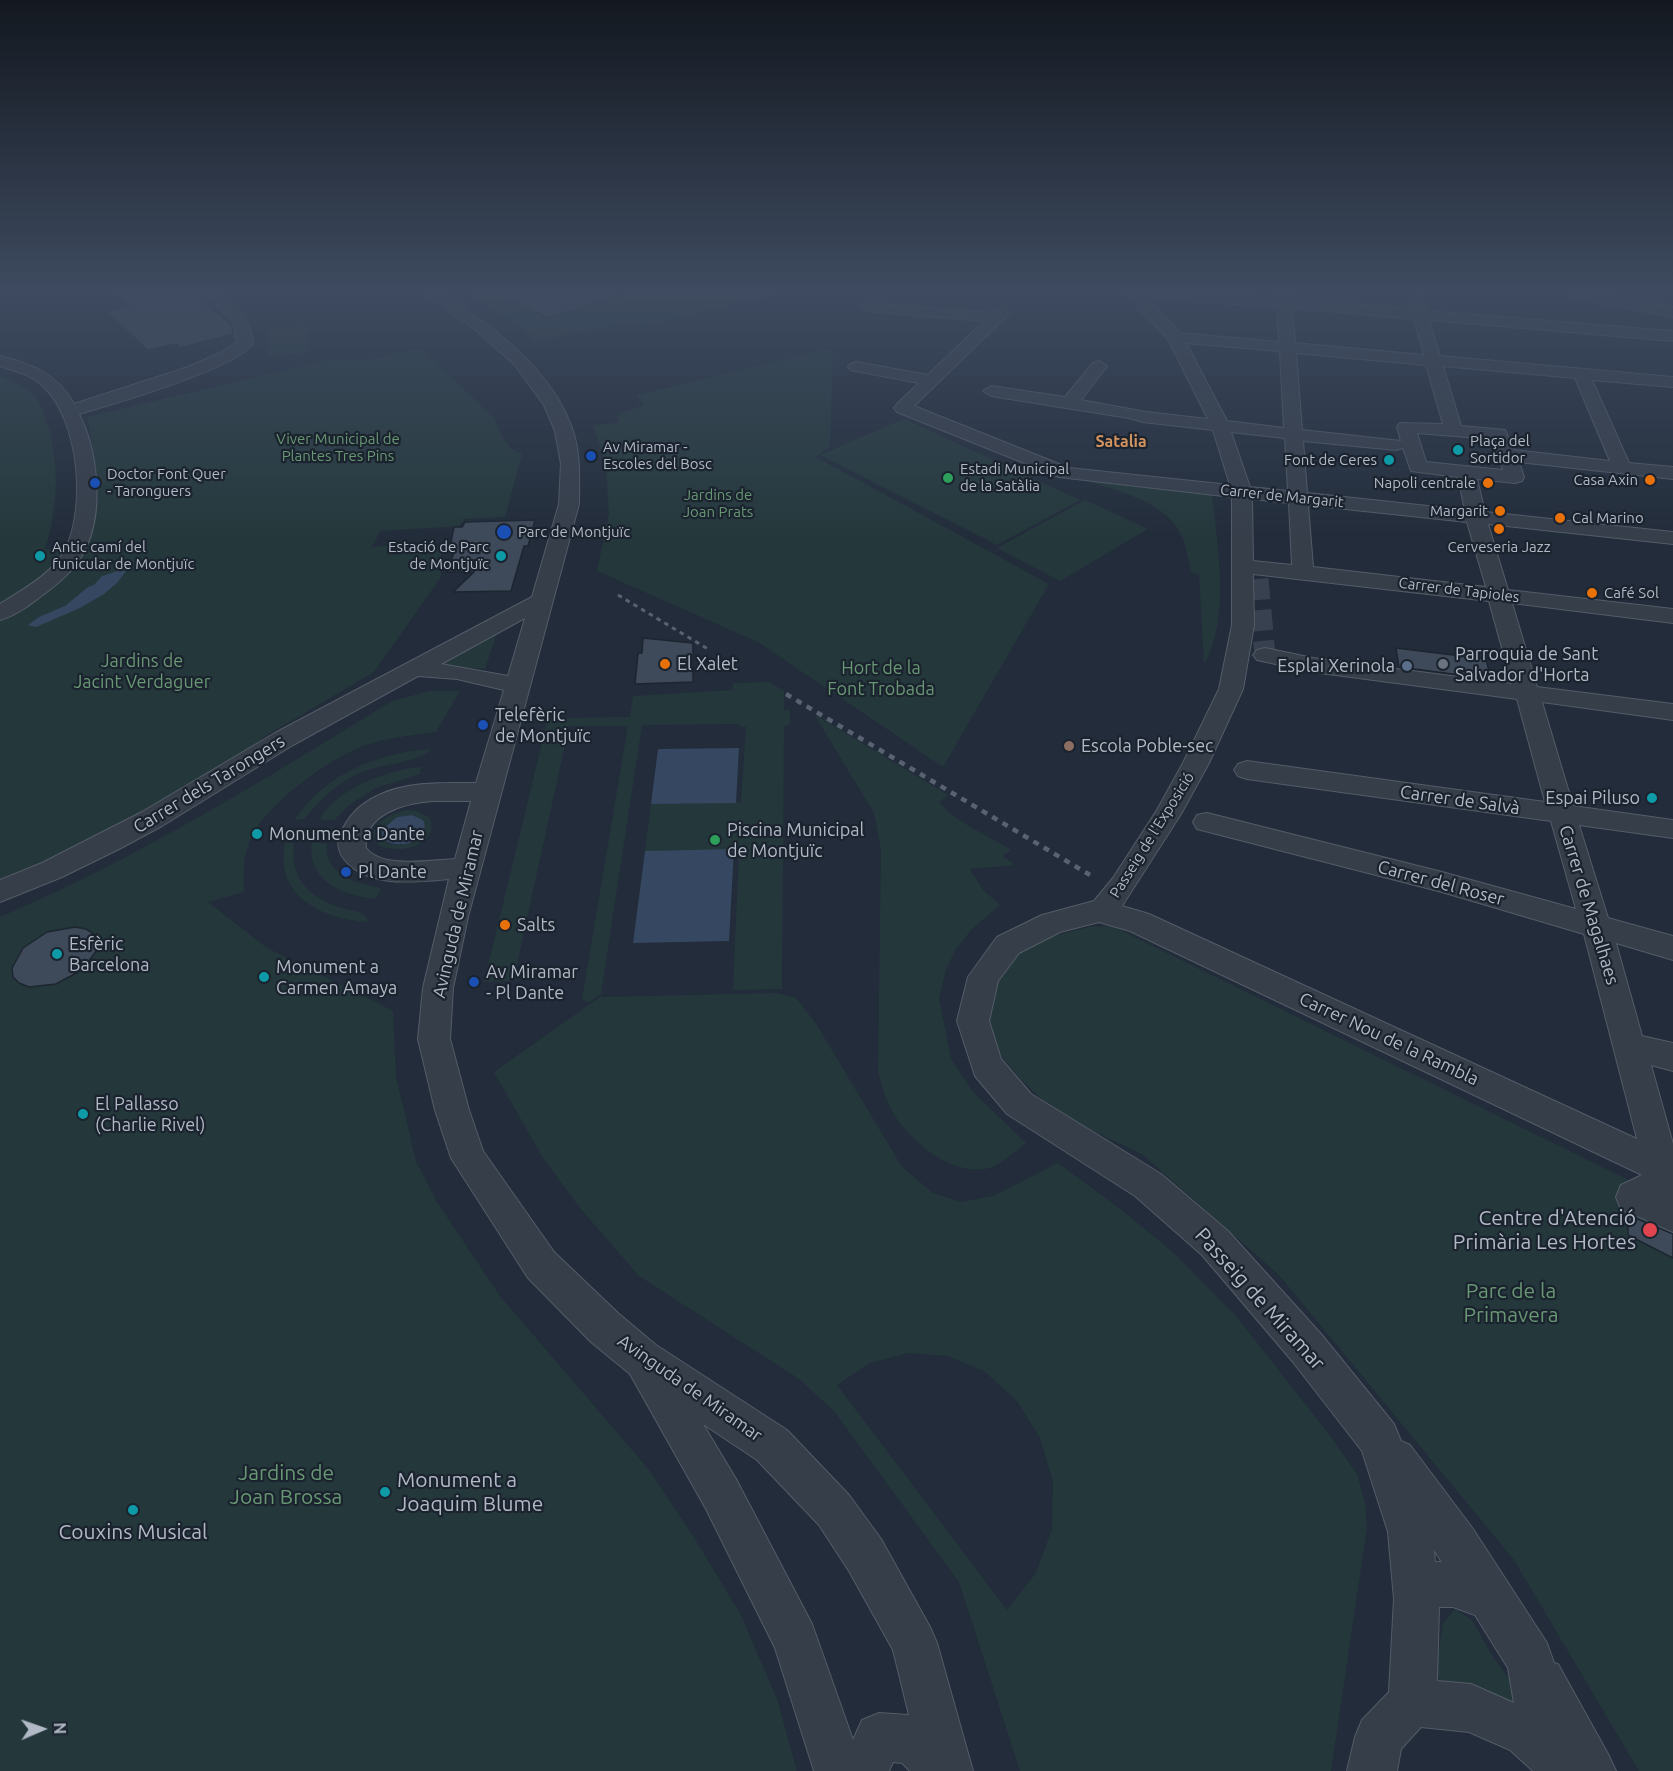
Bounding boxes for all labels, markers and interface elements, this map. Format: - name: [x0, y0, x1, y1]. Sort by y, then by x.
- park label: Viver Municipal de Plantes Tres Pins: [276, 430, 400, 465]
- district label: Satalia: [1095, 432, 1147, 452]
- place label: Plaça del Sortidor: [1470, 432, 1530, 467]
- place label: Av Miramar - Escoles del Bosc: [603, 438, 712, 473]
- marker: Plaça del Sortidor: [1451, 443, 1465, 457]
- marker: Av Miramar - Escoles del Bosc: [584, 449, 598, 463]
- place label: Font de Ceres: [1284, 451, 1377, 469]
- marker: Font de Ceres: [1382, 453, 1396, 467]
- place label: Estadi Municipal de la Satàlia: [960, 460, 1069, 495]
- place label: Doctor Font Quer - Taronguers: [107, 465, 226, 500]
- marker: Estadi Municipal de la Satàlia: [941, 471, 955, 485]
- place label: Casa Axin: [1574, 471, 1638, 489]
- marker: Casa Axin: [1643, 473, 1657, 487]
- place label: Napoli centrale: [1374, 474, 1476, 492]
- marker: Doctor Font Quer - Taronguers: [88, 476, 102, 490]
- marker: Napoli centrale: [1481, 476, 1495, 490]
- street label: Carrer de Margarit: [1219, 481, 1345, 511]
- park label: Jardins de Joan Prats: [683, 486, 753, 521]
- place label: Margarit: [1430, 502, 1488, 520]
- marker: Margarit: [1493, 504, 1507, 518]
- place label: Cal Marino: [1572, 509, 1644, 527]
- marker: Cal Marino: [1553, 511, 1567, 525]
- marker: Cerveseria Jazz: [1492, 522, 1506, 536]
- marker: Parc de Montjuïc: [495, 523, 513, 541]
- place label: Parc de Montjuïc: [518, 523, 630, 541]
- place label: Antic camí del funicular de Montjuïc: [52, 538, 194, 573]
- place label: Estació de Parc de Montjuïc: [388, 538, 489, 573]
- place label: Cerveseria Jazz: [1447, 538, 1551, 556]
- marker: Antic camí del funicular de Montjuïc: [33, 549, 47, 563]
- marker: Estació de Parc de Montjuïc: [494, 549, 508, 563]
- street label: Carrer de Tapioles: [1398, 574, 1520, 606]
- place label: Café Sol: [1604, 584, 1659, 602]
- marker: Café Sol: [1585, 586, 1599, 600]
- place label: Parroquia de Sant Salvador d'Horta: [1455, 643, 1598, 686]
- park label: Jardins de Jacint Verdaguer: [73, 650, 211, 692]
- place label: El Xalet: [677, 653, 738, 675]
- place label: Esplai Xerinola: [1277, 655, 1395, 677]
- marker: El Xalet: [658, 657, 672, 671]
- park label: Hort de la Font Trobada: [827, 657, 935, 700]
- marker: Parroquia de Sant Salvador d'Horta: [1436, 657, 1450, 671]
- marker: Esplai Xerinola: [1400, 659, 1414, 673]
- place label: Telefèric de Montjuïc: [495, 704, 591, 746]
- marker: Telefèric de Montjuïc: [476, 718, 490, 732]
- street label: Carrer dels Tarongers: [129, 730, 289, 838]
- place label: Escola Poble-sec: [1081, 735, 1213, 757]
- marker: Escola Poble-sec: [1062, 739, 1076, 753]
- street label: Passeig de l'Exposició: [1106, 769, 1198, 901]
- street label: Carrer de Salvà: [1399, 781, 1521, 819]
- place label: Espai Piluso: [1545, 787, 1640, 809]
- marker: Espai Piluso: [1645, 791, 1659, 805]
- place label: Piscina Municipal de Montjuïc: [727, 819, 864, 862]
- place label: Monument a Dante: [269, 823, 425, 845]
- street label: Carrer de Magalhaes: [1554, 823, 1624, 987]
- marker: Monument a Dante: [250, 827, 264, 841]
- street label: Avinguda de Miramar: [428, 828, 488, 1000]
- marker: Piscina Municipal de Montjuïc: [708, 833, 722, 847]
- street label: Carrer del Roser: [1375, 856, 1507, 910]
- place label: Pl Dante: [358, 861, 427, 883]
- marker: Pl Dante: [339, 865, 353, 879]
- place label: Salts: [517, 914, 555, 936]
- marker: Salts: [498, 918, 512, 932]
- place label: Esfèric Barcelona: [69, 933, 150, 976]
- marker: Esfèric Barcelona: [50, 947, 64, 961]
- place label: Monument a Carmen Amaya: [276, 956, 397, 998]
- place label: Av Miramar - Pl Dante: [486, 961, 578, 1004]
- marker: Monument a Carmen Amaya: [257, 970, 271, 984]
- marker: Av Miramar - Pl Dante: [467, 975, 481, 989]
- street label: Carrer Nou de la Rambla: [1296, 988, 1482, 1090]
- place label: El Pallasso (Charlie Rivel): [95, 1093, 205, 1136]
- marker: El Pallasso (Charlie Rivel): [76, 1107, 90, 1121]
- place label: Centre d'Atenció Primària Les Hortes: [1453, 1205, 1636, 1255]
- marker: Centre d'Atenció Primària Les Hortes: [1641, 1221, 1659, 1239]
- street label: Passeig de Miramar: [1190, 1223, 1330, 1375]
- park label: Parc de la Primavera: [1463, 1278, 1559, 1328]
- street label: Avinguda de Miramar: [613, 1330, 767, 1446]
- park label: Jardins de Joan Brossa: [230, 1460, 342, 1510]
- place label: Monument a Joaquim Blume: [397, 1467, 543, 1517]
- marker: Monument a Joaquim Blume: [378, 1485, 392, 1499]
- marker: Couxins Musical: [126, 1503, 140, 1517]
- place label: Couxins Musical: [58, 1519, 208, 1545]
- north arrow: [12, 1699, 72, 1759]
- text: N: [51, 1722, 69, 1735]

